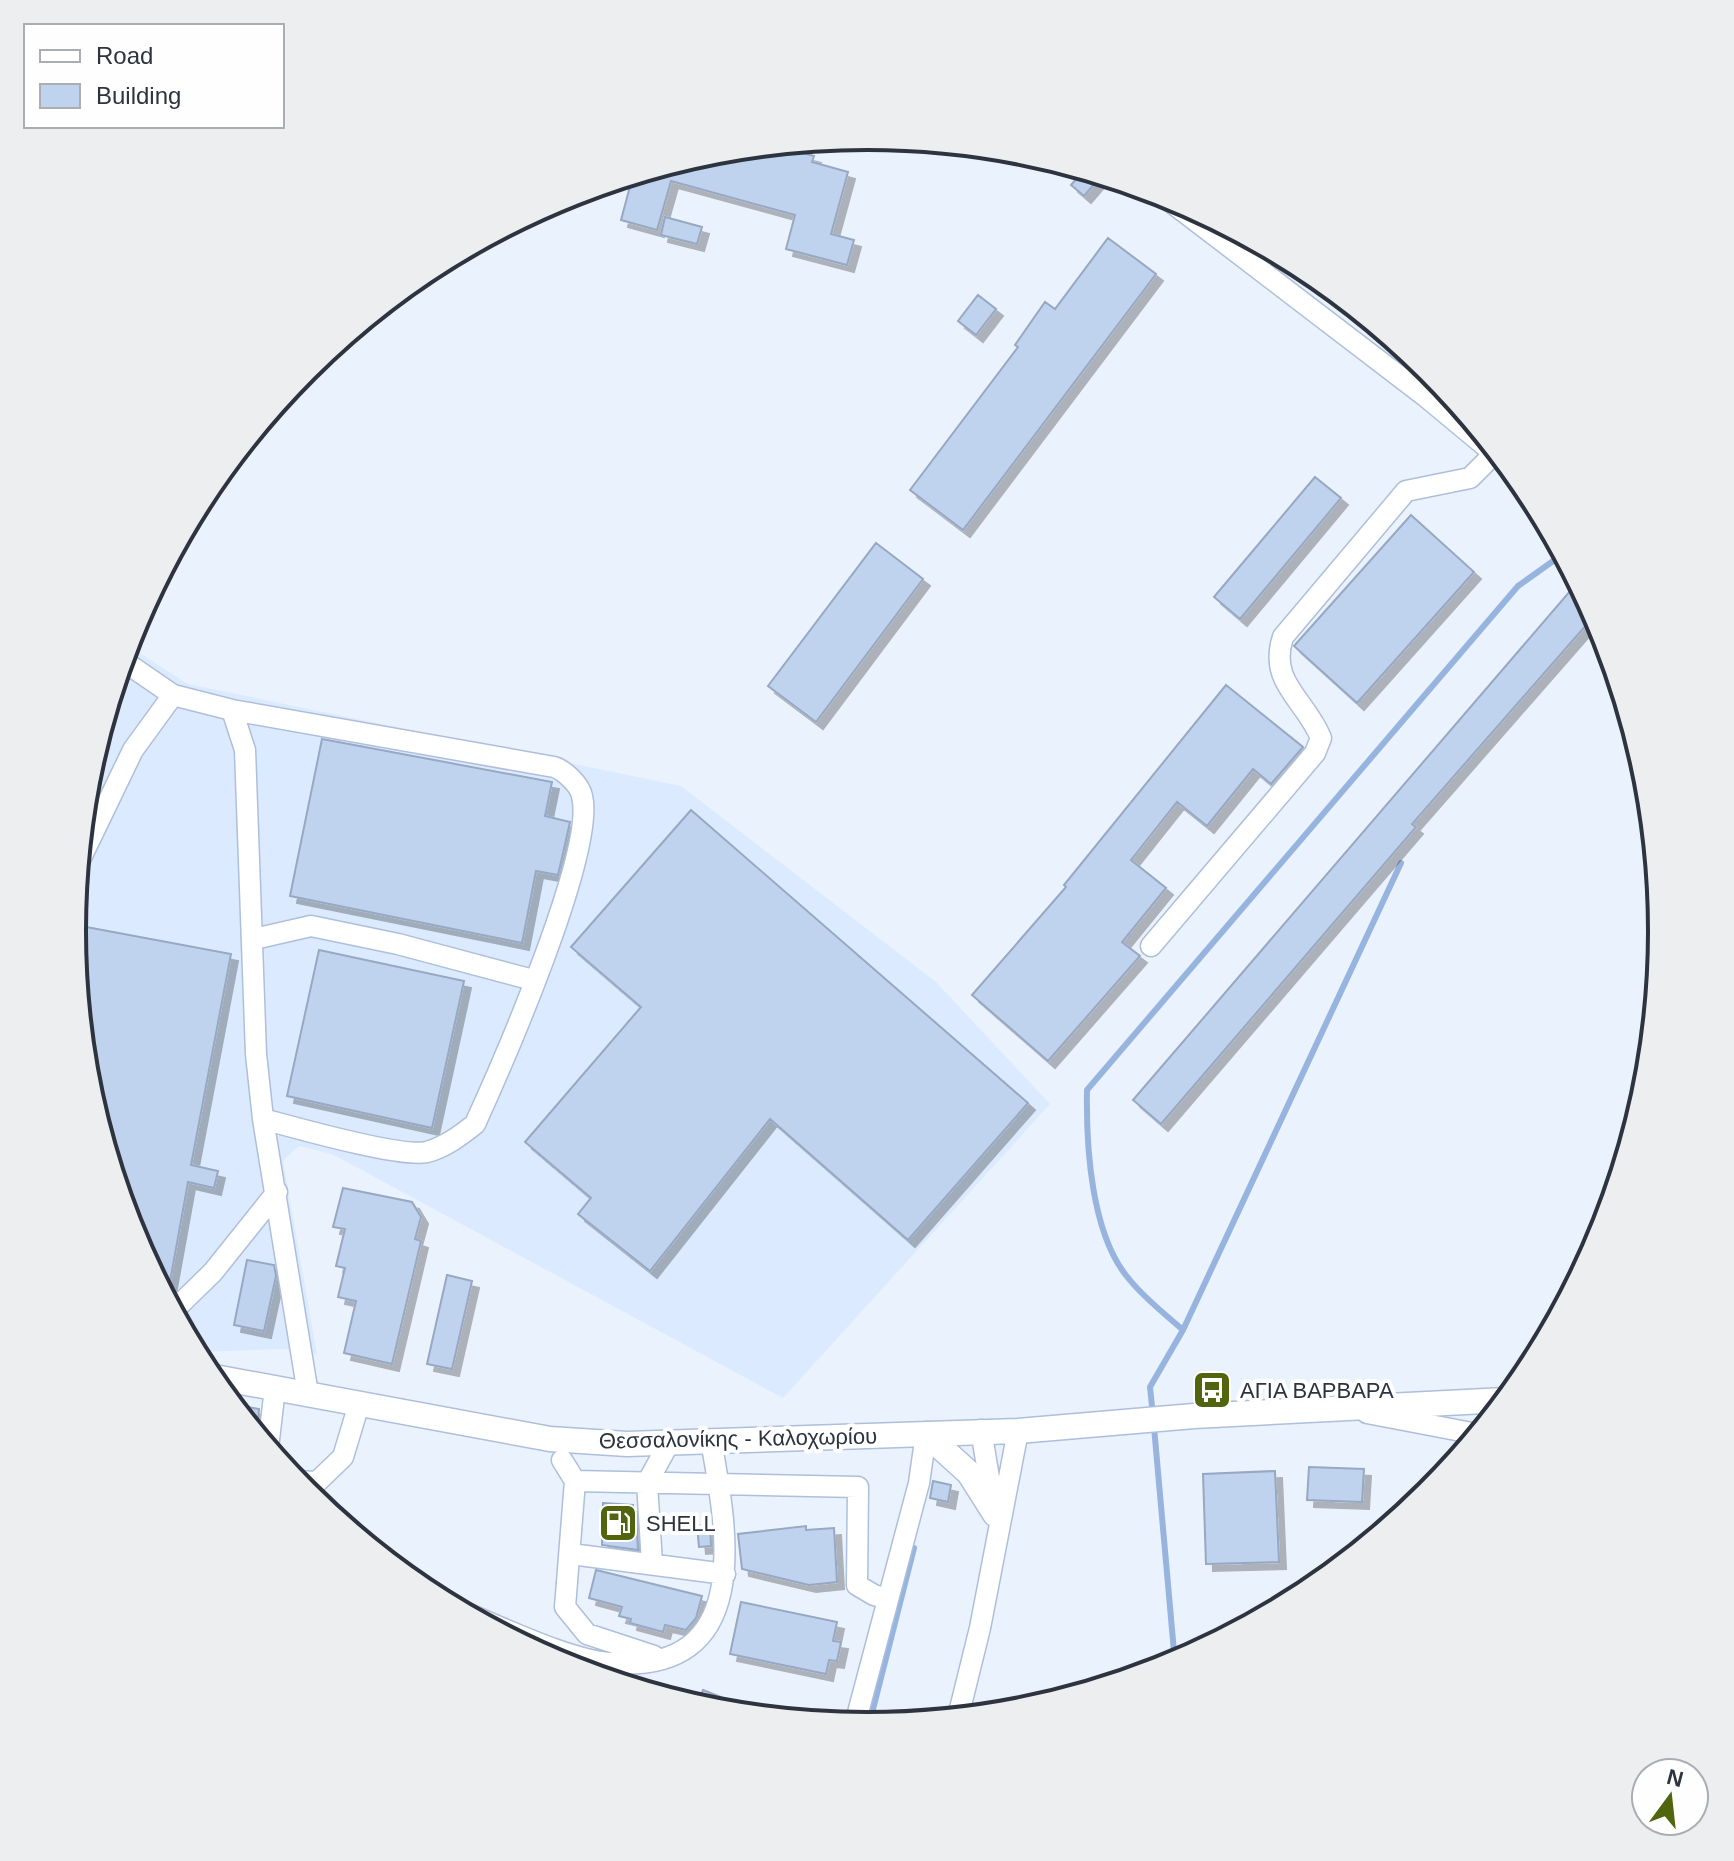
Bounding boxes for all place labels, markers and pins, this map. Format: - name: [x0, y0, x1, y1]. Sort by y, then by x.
- bus stop icon: ΑΓΙΑ ΒΑΡΒΑΡΑ: [1191, 1369, 1233, 1411]
- place label: ΑΓΙΑ ΒΑΡΒΑΡΑ: [1240, 1378, 1394, 1403]
- fuel station icon: SHELL: [597, 1502, 639, 1544]
- place label: SHELL: [646, 1511, 716, 1536]

